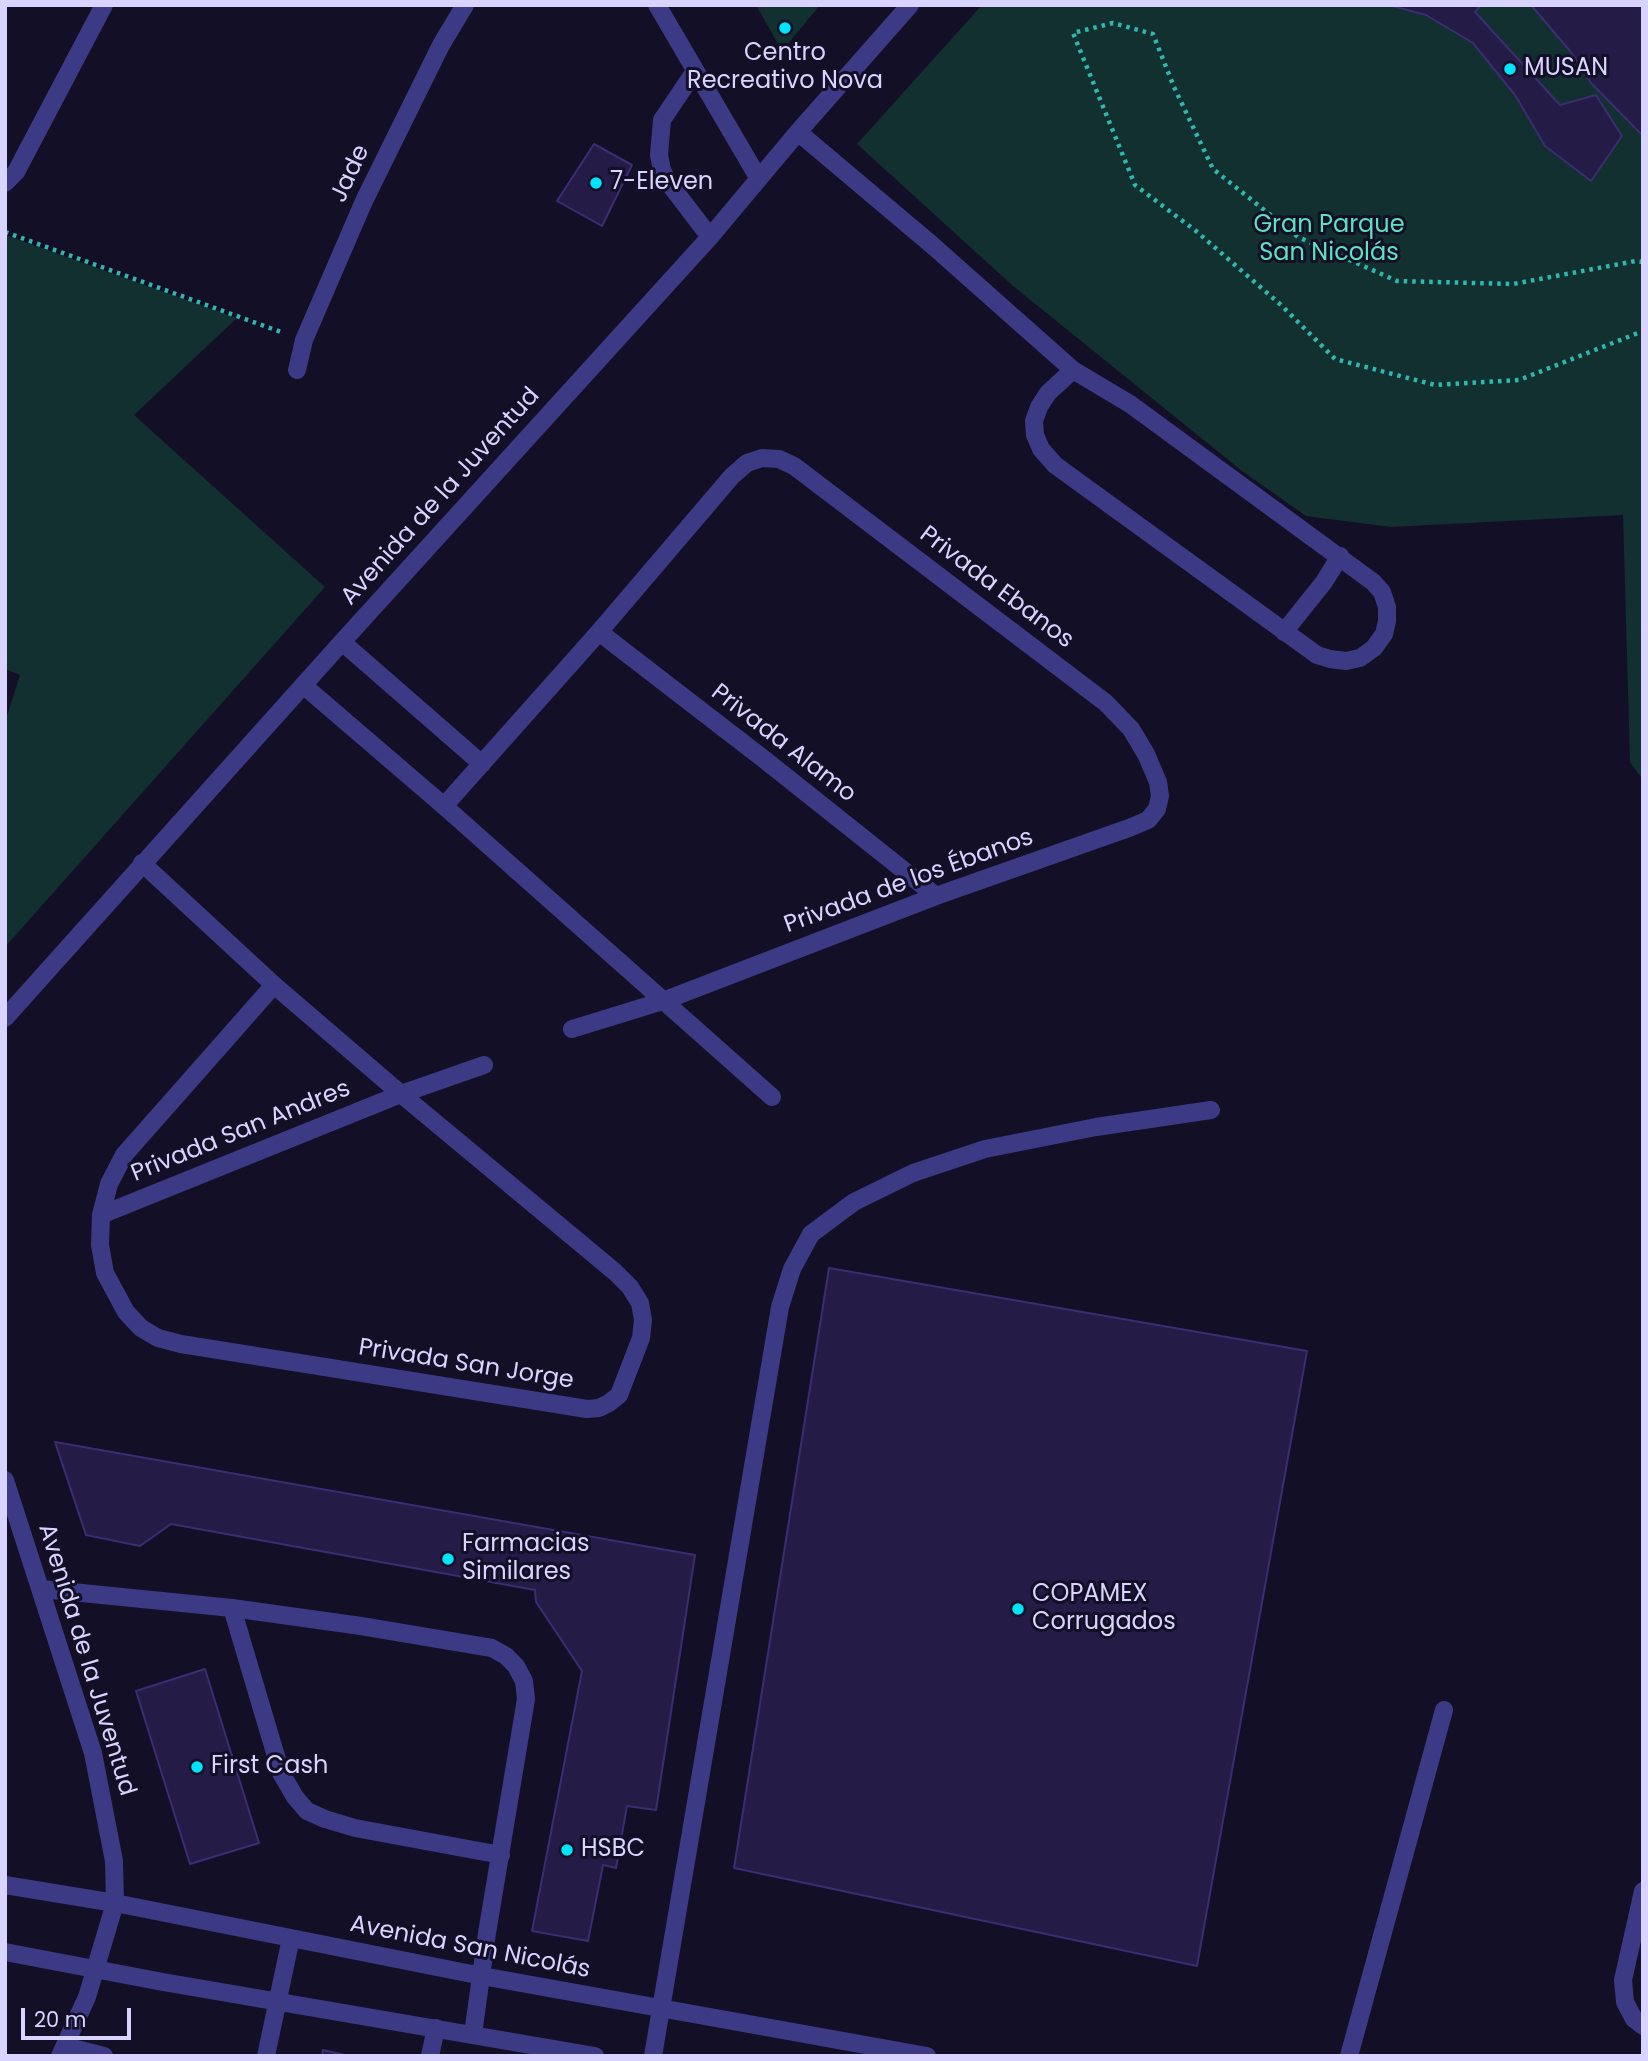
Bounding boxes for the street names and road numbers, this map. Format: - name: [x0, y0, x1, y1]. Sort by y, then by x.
- street label: Jade: [325, 141, 377, 207]
- street label: Avenida de la Juventud: [336, 382, 546, 612]
- street label: Privada Ebanos: [913, 521, 1079, 655]
- street label: Privada Alamo: [705, 679, 861, 809]
- street label: Privada de los Ébanos: [780, 823, 1038, 941]
- street label: Privada San Andres: [127, 1075, 355, 1189]
- street label: Privada San Jorge: [356, 1334, 576, 1396]
- street label: Avenida de la Juventud: [31, 1521, 141, 1799]
- street label: Avenida San Nicolás: [347, 1911, 593, 1985]

